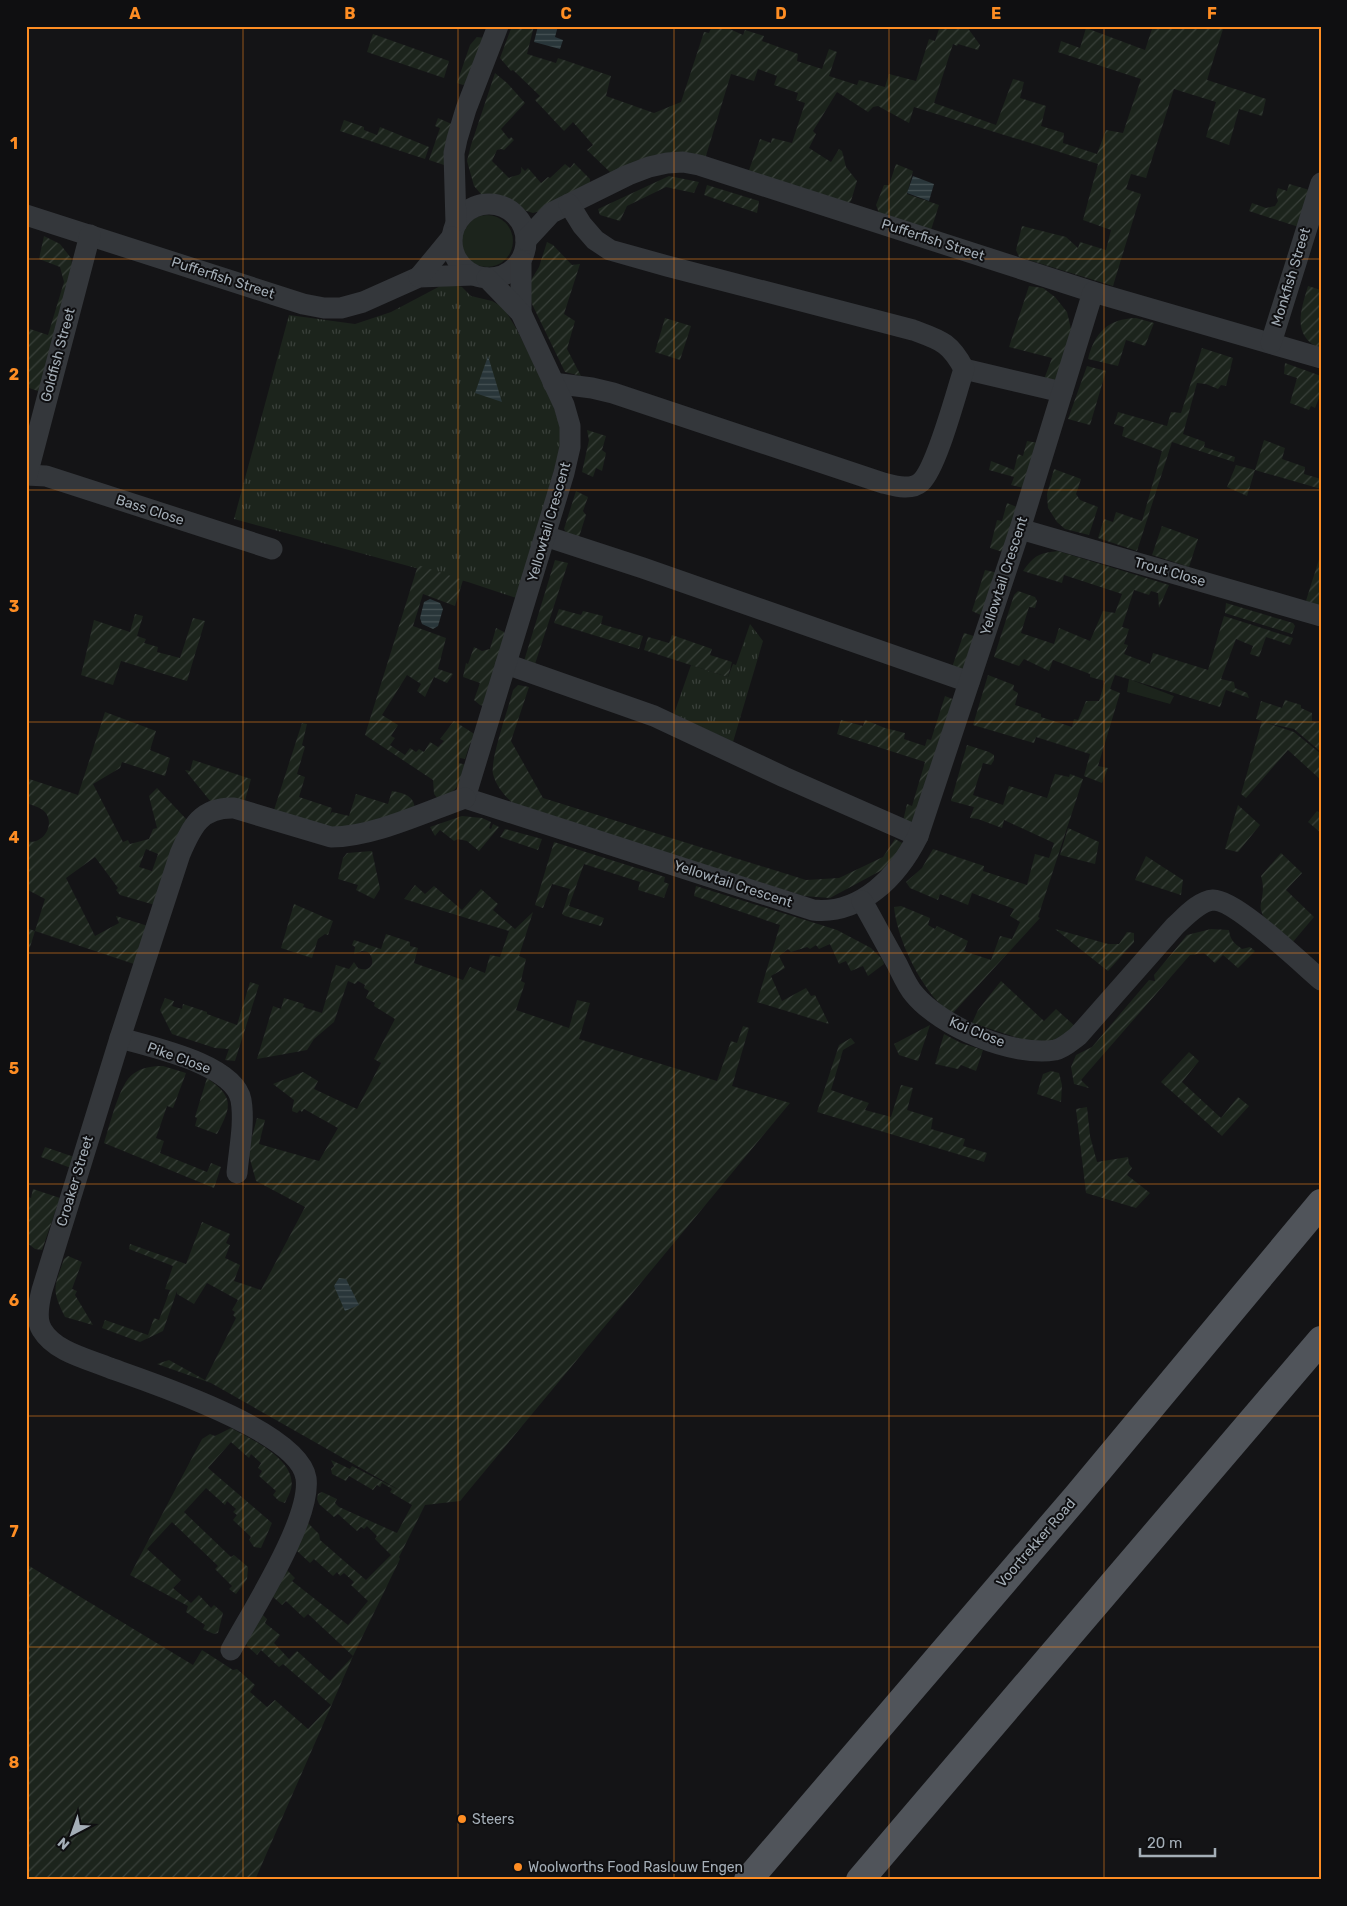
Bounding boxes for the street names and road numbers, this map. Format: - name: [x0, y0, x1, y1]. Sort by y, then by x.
- street label: Pufferfish Street: [879, 215, 987, 265]
- street label: Monkfish Street: [1268, 225, 1314, 328]
- street label: Pufferfish Street: [169, 253, 277, 303]
- street label: Goldfish Street: [37, 306, 79, 404]
- street label: Yellowtail Crescent: [524, 460, 574, 584]
- street label: Bass Close: [114, 491, 186, 529]
- street label: Yellowtail Crescent: [977, 514, 1031, 638]
- street label: Trout Close: [1132, 554, 1208, 590]
- street label: Yellowtail Crescent: [671, 857, 795, 911]
- street label: Koi Close: [947, 1013, 1007, 1051]
- street label: Pike Close: [145, 1039, 213, 1077]
- street label: Croaker Street: [53, 1133, 97, 1228]
- street label: Voortrekker Road: [993, 1495, 1079, 1591]

